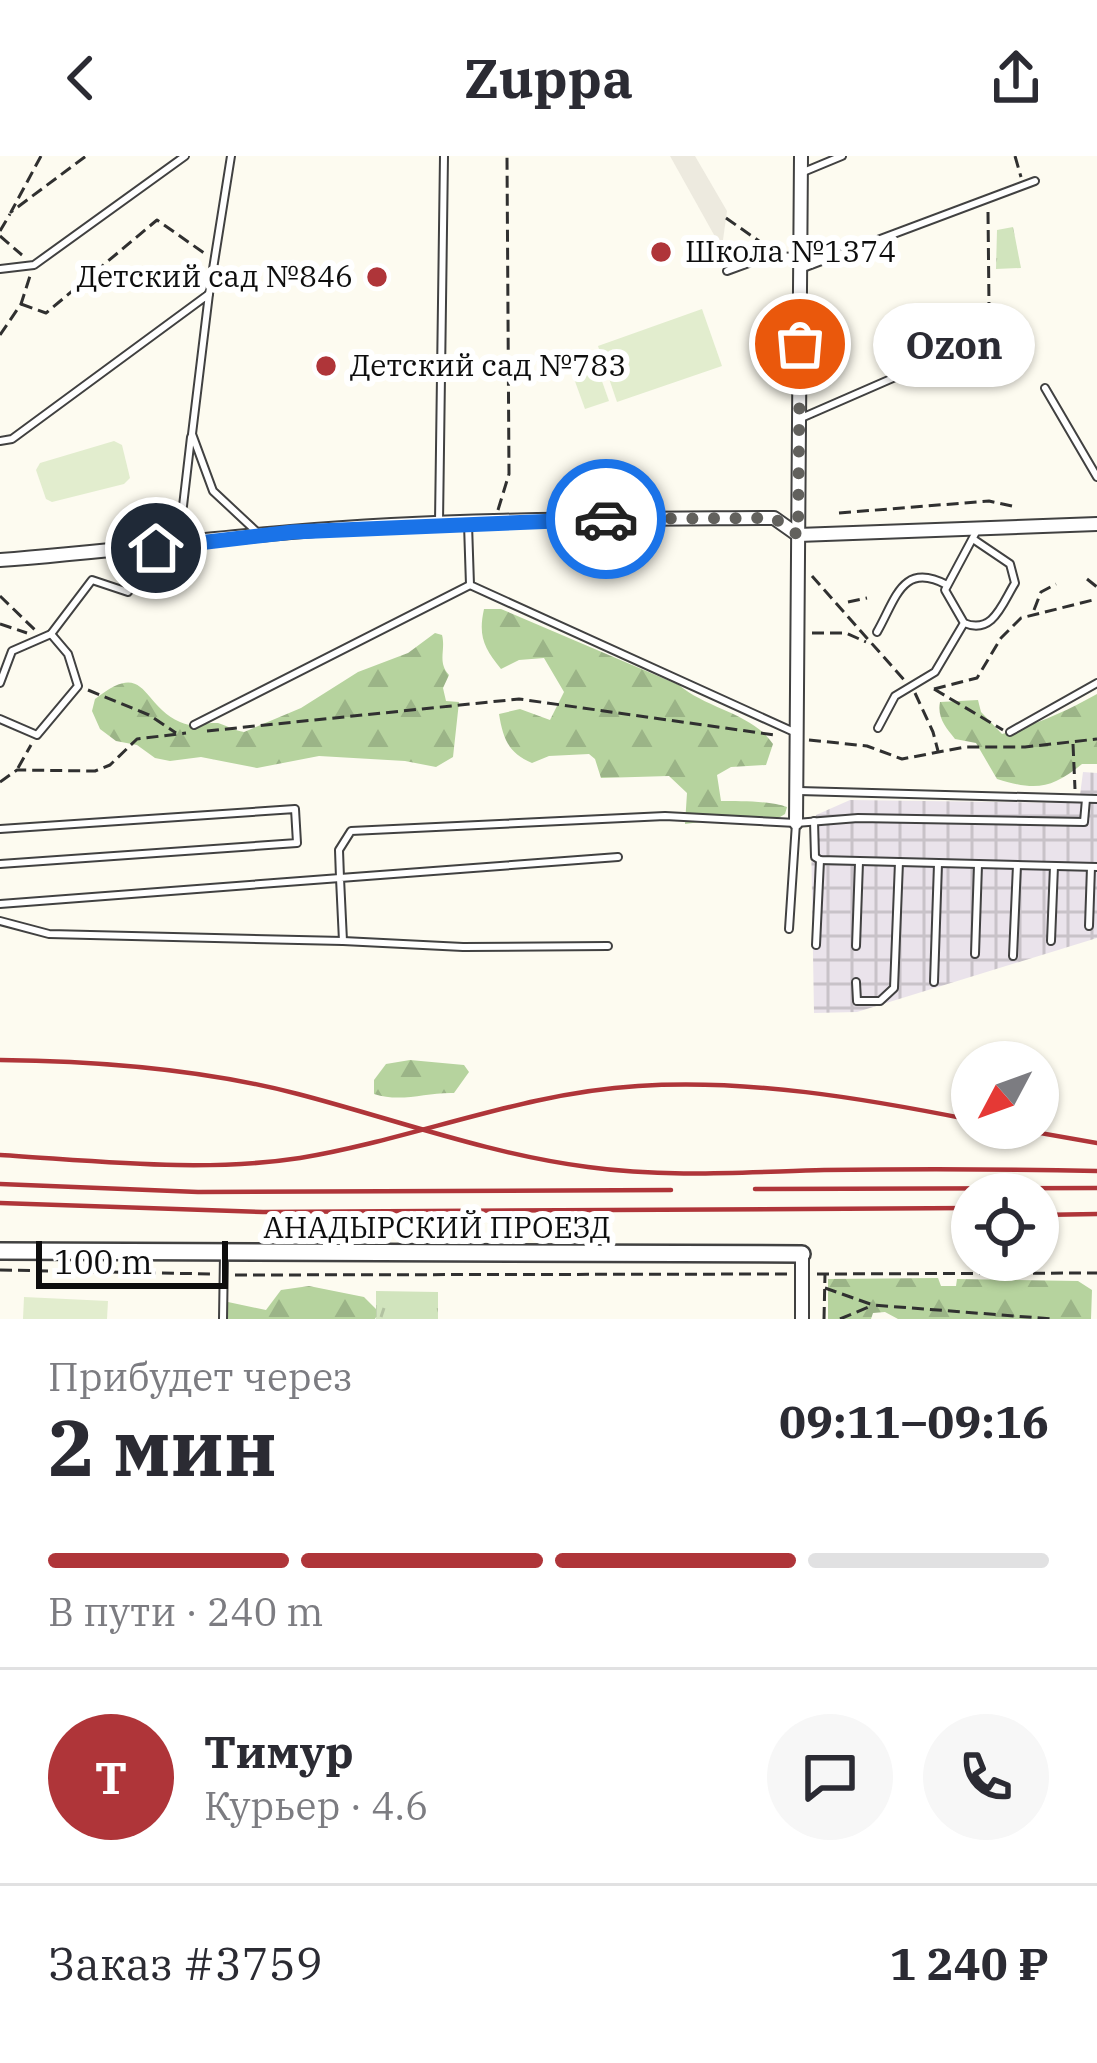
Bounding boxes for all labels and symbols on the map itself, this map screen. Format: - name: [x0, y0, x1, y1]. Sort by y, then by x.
- place label: Школа №1374: [685, 231, 896, 270]
- marker: Школа №1374: [648, 239, 674, 265]
- place label: Детский сад №846: [77, 256, 353, 295]
- marker: Детский сад №846: [364, 264, 390, 290]
- pin: [749, 293, 851, 395]
- callout: Ozon: [872, 302, 1034, 386]
- place label: Детский сад №783: [350, 345, 626, 384]
- marker: Детский сад №783: [313, 353, 339, 379]
- courier: [546, 459, 666, 579]
- pin: [105, 497, 207, 599]
- north arrow: [951, 1041, 1059, 1149]
- street label: АНАДЫРСКИЙ ПРОЕЗД: [263, 1207, 611, 1246]
- scale bar: [36, 1235, 228, 1288]

